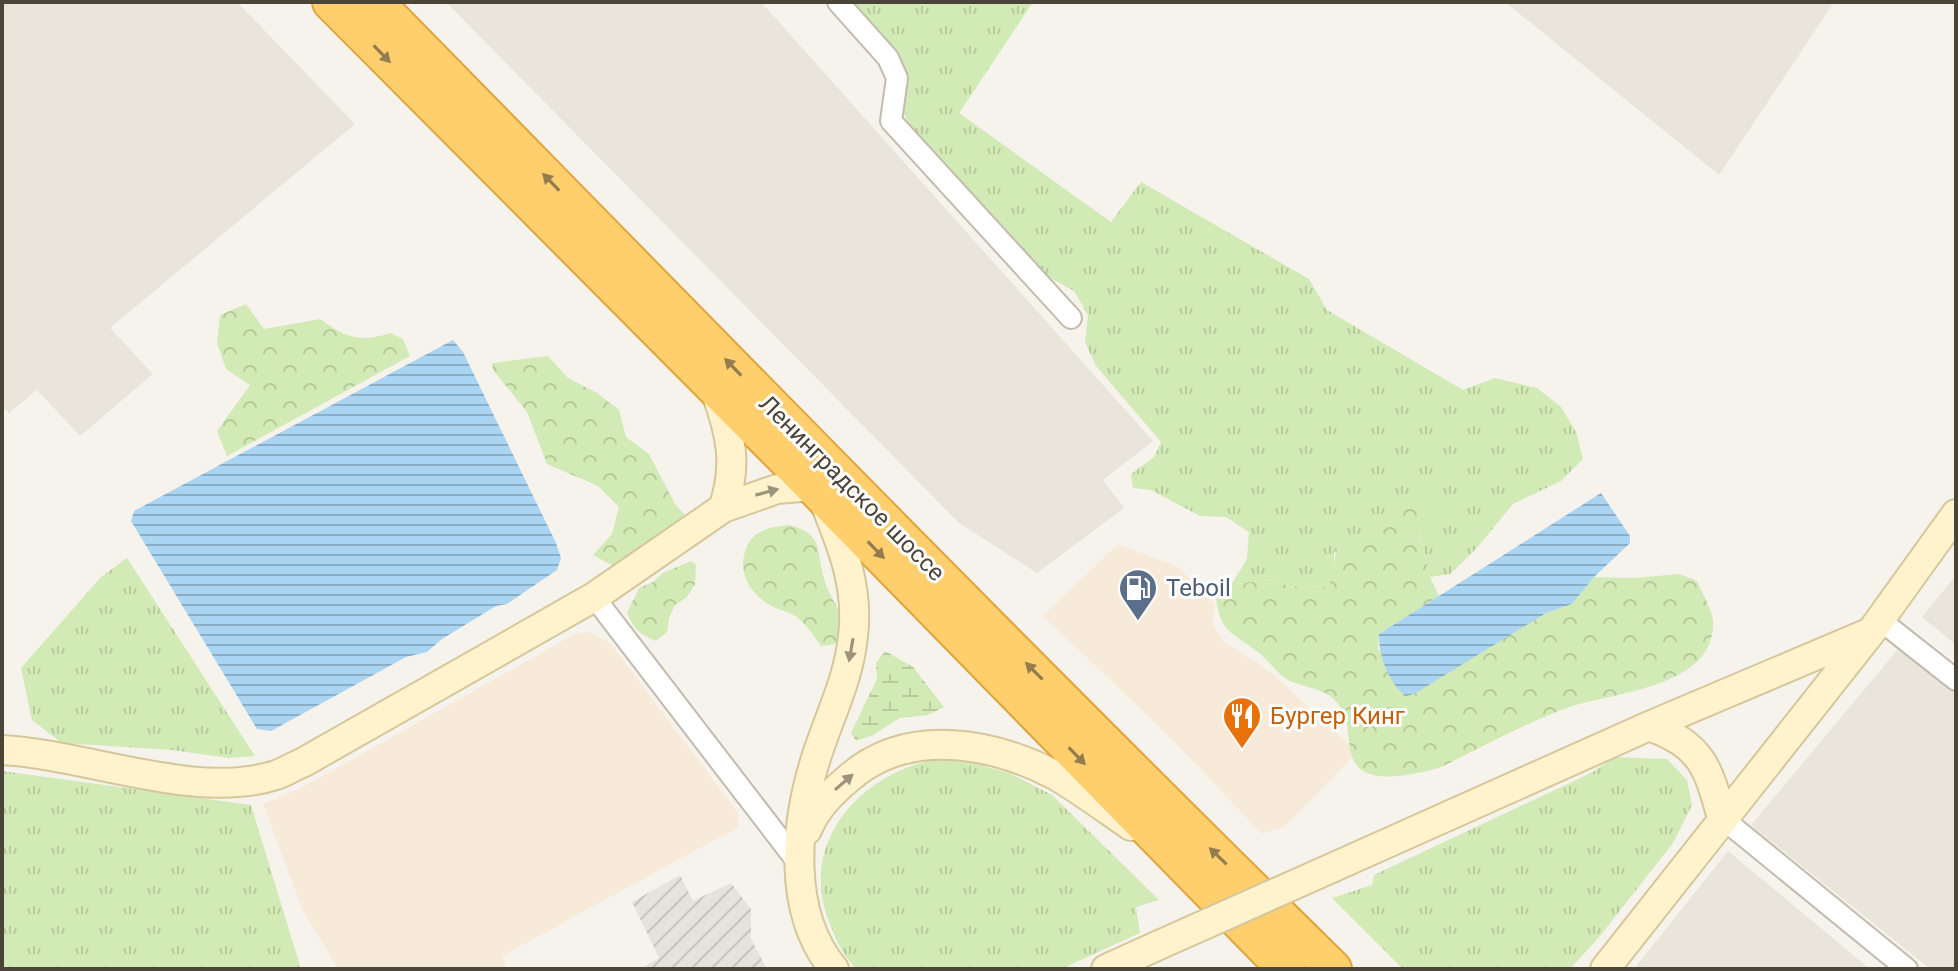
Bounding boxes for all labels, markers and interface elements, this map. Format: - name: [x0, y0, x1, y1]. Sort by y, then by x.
- one-way arrow: [372, 44, 391, 63]
- one-way arrow: [542, 173, 561, 192]
- one-way arrow: [724, 358, 743, 377]
- street label: Ленинградское шоссе: [753, 389, 951, 587]
- one-way arrow: [755, 486, 780, 498]
- one-way arrow: [866, 540, 885, 559]
- fuel station icon: Teboil: [1117, 567, 1159, 622]
- place label: Teboil: [1166, 574, 1231, 602]
- one-way arrow: [844, 638, 856, 663]
- one-way arrow: [1026, 662, 1044, 681]
- restaurant icon: Бургер Кинг: [1221, 695, 1263, 750]
- place label: Бургер Кинг: [1270, 702, 1405, 730]
- one-way arrow: [1068, 746, 1086, 765]
- one-way arrow: [834, 774, 854, 791]
- one-way arrow: [1209, 847, 1228, 865]

